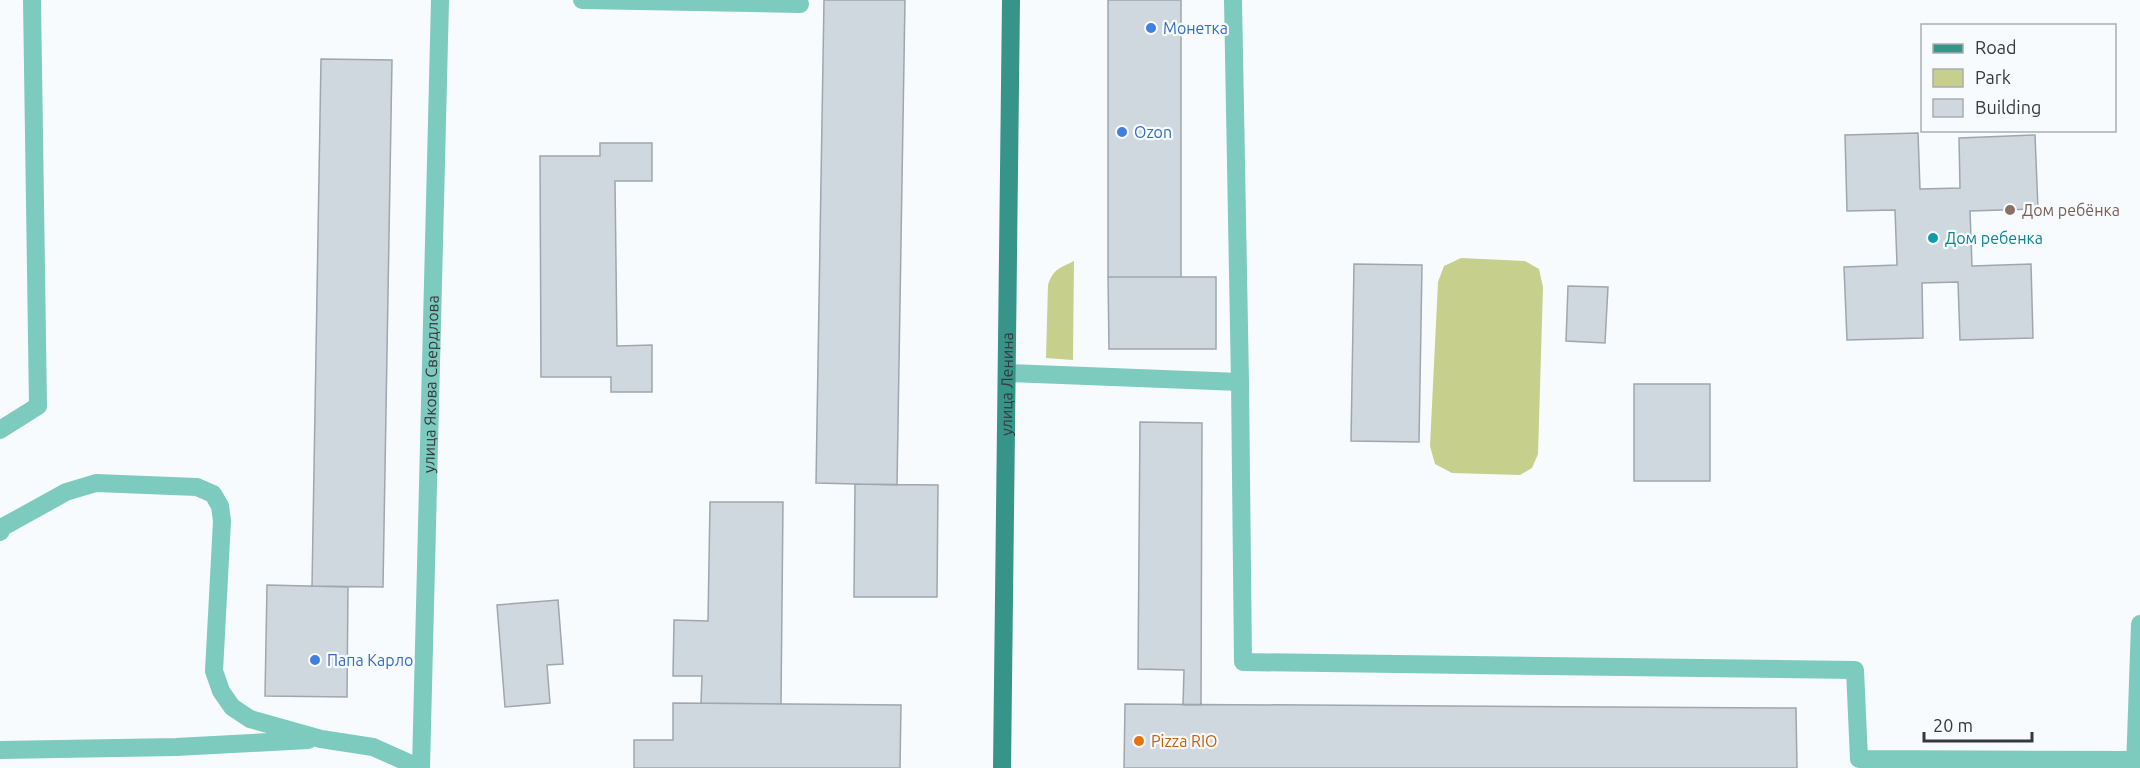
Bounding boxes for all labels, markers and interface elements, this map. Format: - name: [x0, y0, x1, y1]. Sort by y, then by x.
- place label: Монетка: [1163, 19, 1228, 37]
- marker: Монетка: [1144, 21, 1158, 35]
- legend: [1921, 24, 2116, 132]
- text: Road: [1975, 37, 2017, 57]
- text: Park: [1975, 67, 2011, 87]
- text: Building: [1975, 97, 2041, 117]
- place label: Ozon: [1134, 123, 1172, 141]
- marker: Ozon: [1115, 125, 1129, 139]
- place label: Дом ребёнка: [2022, 201, 2120, 219]
- marker: Дом ребёнка: [2003, 203, 2017, 217]
- place label: Дом ребенка: [1945, 229, 2043, 247]
- marker: Дом ребенка: [1926, 231, 1940, 245]
- street label: улица Якова Свердлова: [419, 295, 442, 473]
- street label: улица Ленина: [997, 332, 1016, 436]
- place label: Папа Карло: [327, 651, 413, 669]
- marker: Папа Карло: [308, 653, 322, 667]
- scale bar: [1924, 705, 2032, 743]
- text: 20 m: [1933, 715, 1973, 735]
- place label: Pizza RIO: [1151, 732, 1218, 750]
- marker: Pizza RIO: [1132, 734, 1146, 748]

